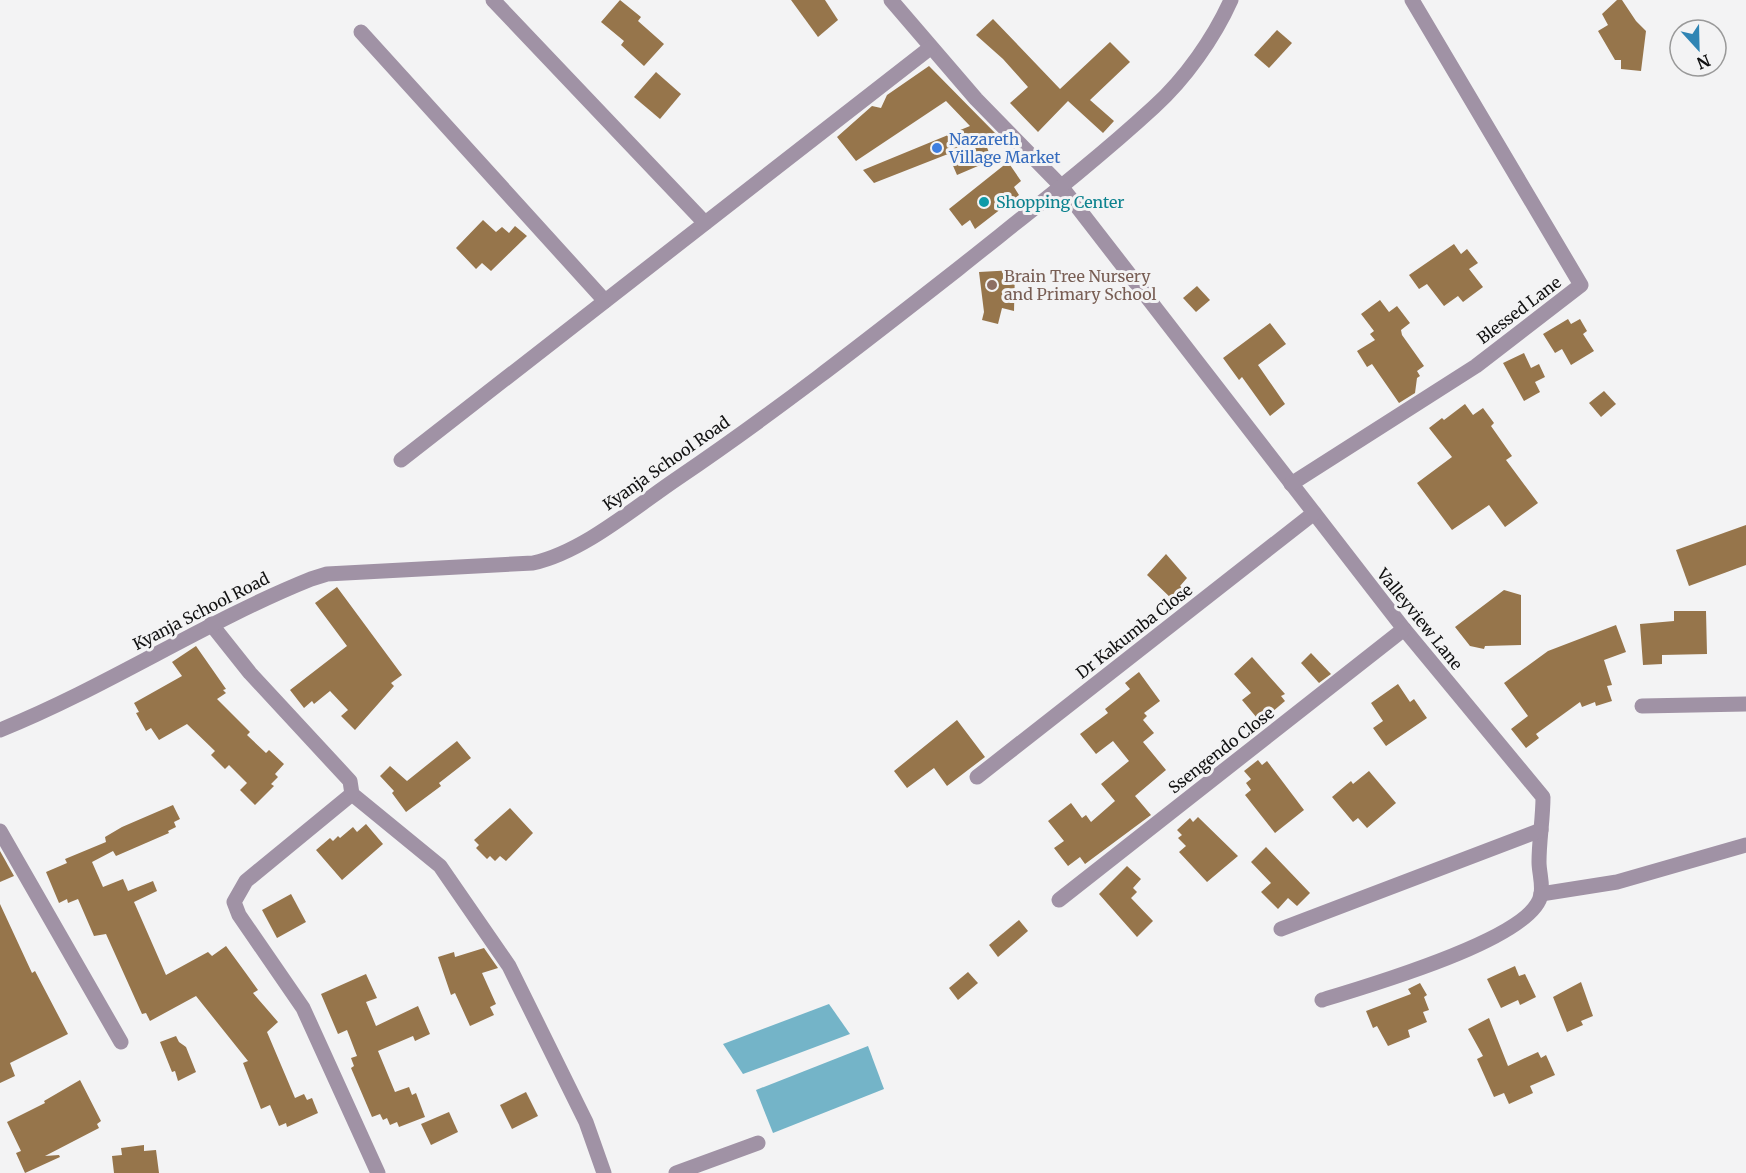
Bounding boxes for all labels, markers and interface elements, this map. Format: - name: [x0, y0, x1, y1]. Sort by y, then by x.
- north arrow: [1668, 18, 1728, 78]
- text: N: [1694, 50, 1713, 74]
- place label: Nazareth Village Market: [948, 129, 1061, 167]
- marker: Nazareth Village Market: [930, 141, 944, 155]
- place label: Shopping Center: [996, 192, 1124, 212]
- marker: Shopping Center: [977, 195, 991, 209]
- place label: Brain Tree Nursery and Primary School: [1004, 266, 1156, 304]
- street label: Blessed Lane: [1473, 272, 1565, 348]
- marker: Brain Tree Nursery and Primary School: [985, 278, 999, 292]
- street label: Kyanja School Road: [599, 412, 734, 514]
- street label: Valleyview Lane: [1372, 563, 1467, 674]
- street label: Kyanja School Road: [130, 568, 273, 654]
- street label: Dr Kakumba Close: [1072, 579, 1196, 683]
- street label: Ssengendo Close: [1164, 703, 1278, 797]

